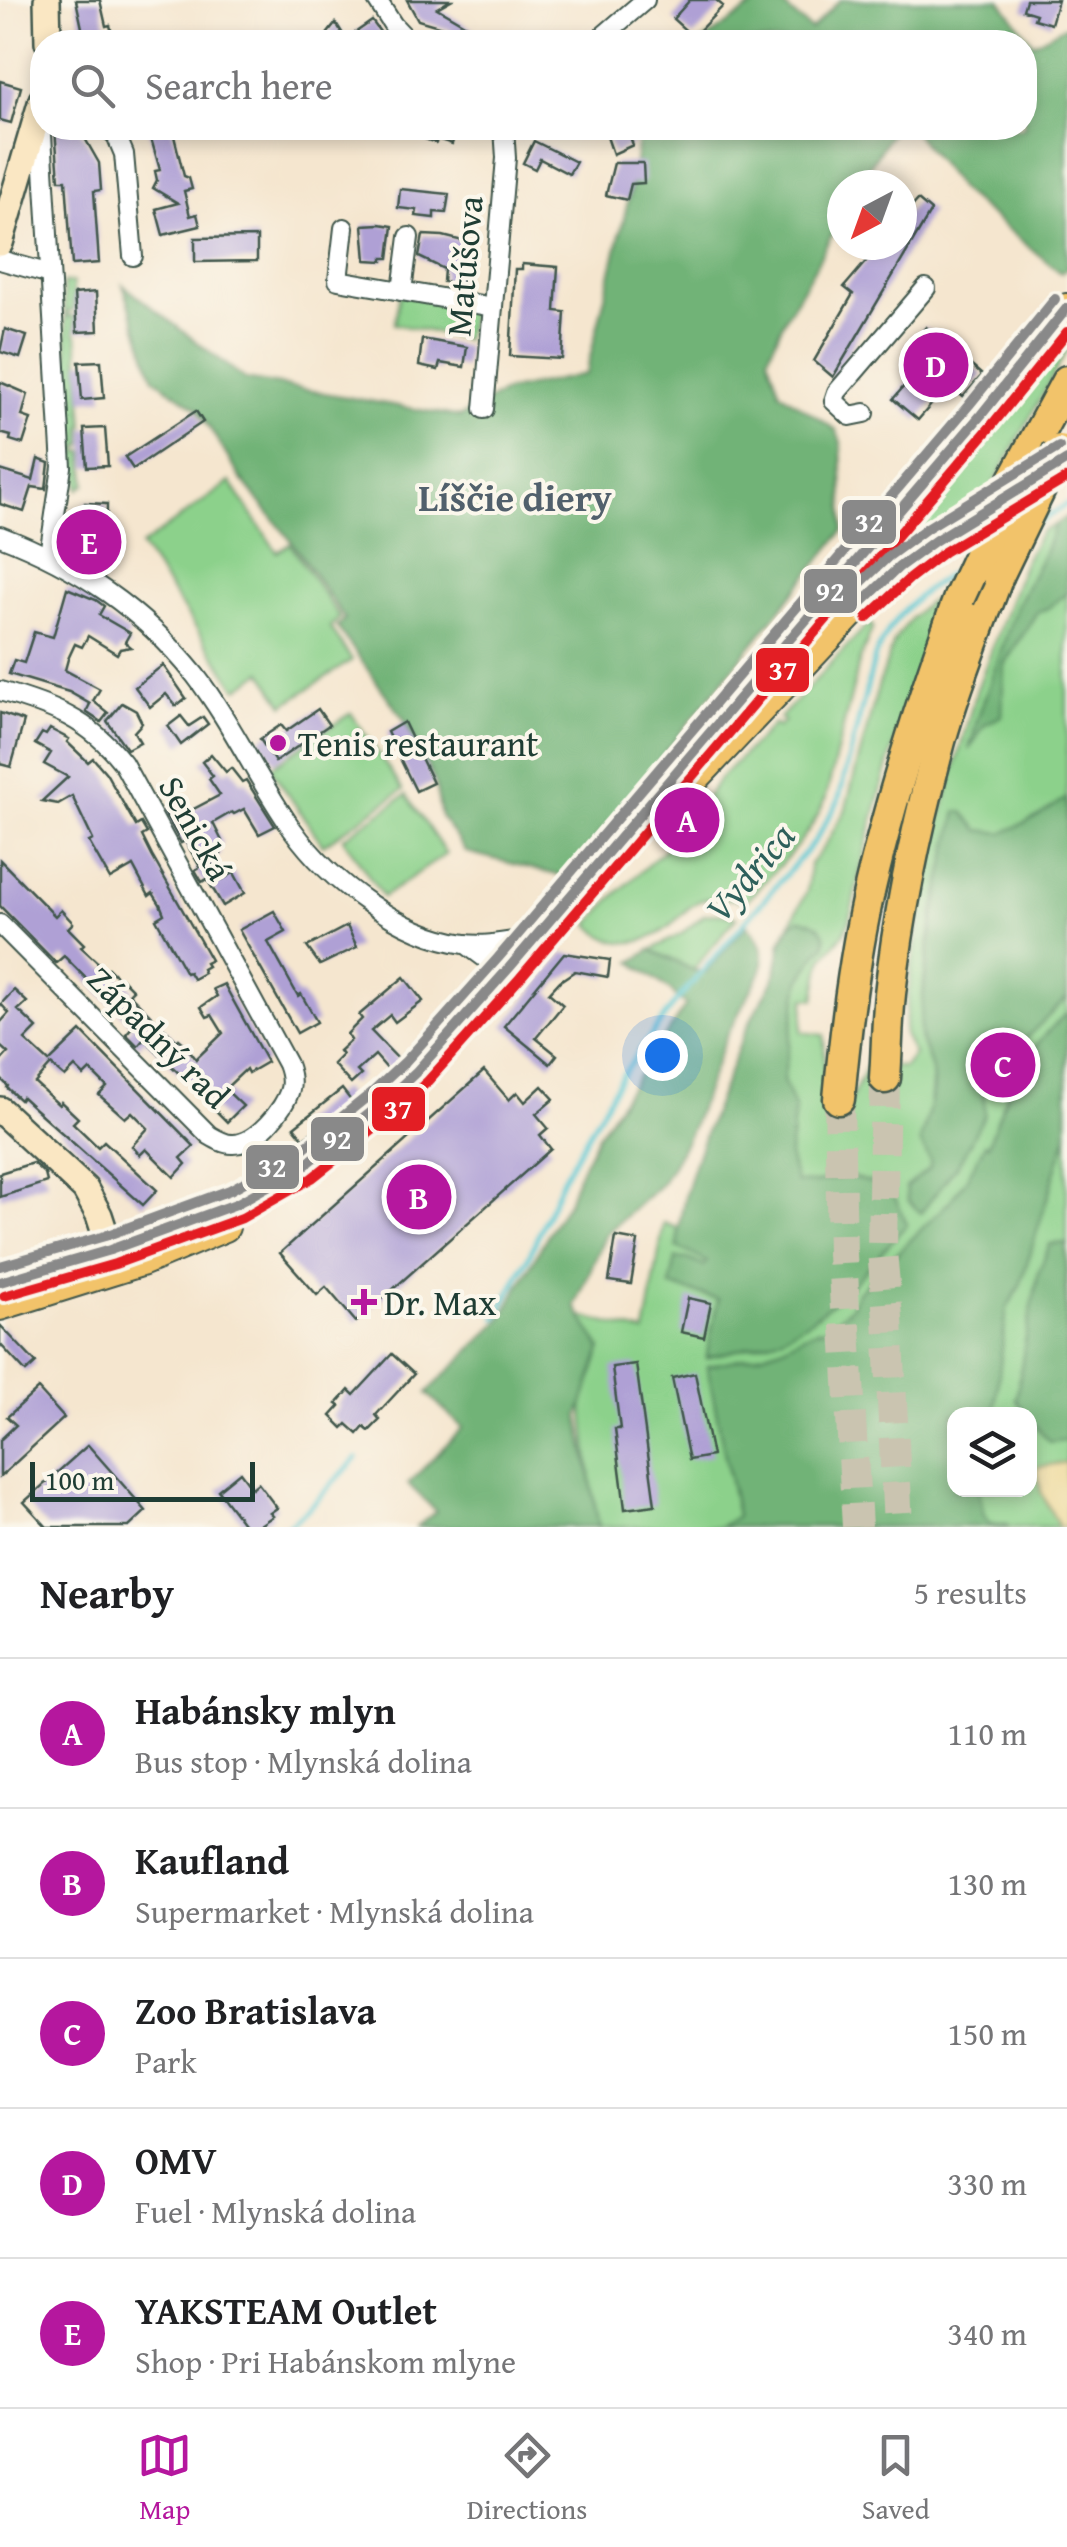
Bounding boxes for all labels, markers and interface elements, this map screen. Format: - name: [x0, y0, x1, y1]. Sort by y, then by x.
- search box: [30, 30, 1037, 140]
- text: Search here: [145, 57, 333, 113]
- icon: search: [65, 58, 120, 113]
- north arrow: [827, 170, 917, 260]
- street label: Matúšova: [432, 193, 496, 338]
- pin: D: [904, 328, 968, 402]
- district label: Líščie diery: [418, 469, 612, 525]
- line badge: 32: [840, 498, 898, 546]
- text: 32: [854, 501, 884, 542]
- pin: E: [56, 504, 122, 580]
- line badge: 92: [802, 567, 859, 615]
- text: 92: [815, 570, 845, 611]
- line badge: 37: [754, 646, 811, 694]
- text: 37: [768, 649, 798, 690]
- place label: Tenis restaurant: [298, 718, 538, 769]
- marker: Tenis restaurant: [267, 732, 289, 754]
- street label: Senická: [146, 767, 246, 890]
- pin: A: [654, 782, 720, 858]
- water label: Vydrica: [691, 810, 808, 934]
- street label: Západný rad: [76, 954, 242, 1120]
- pin: C: [970, 1028, 1036, 1102]
- your location: [637, 1030, 688, 1081]
- line badge: 37: [370, 1085, 427, 1133]
- text: 37: [383, 1088, 413, 1129]
- line badge: 92: [309, 1115, 366, 1163]
- text: 92: [322, 1118, 352, 1159]
- line badge: 32: [244, 1143, 301, 1191]
- text: 32: [257, 1146, 287, 1187]
- pin: B: [386, 1160, 452, 1234]
- place label: Dr. Max: [384, 1277, 497, 1328]
- marker: Dr. Max: [353, 1291, 375, 1313]
- map controls: [947, 1407, 1037, 1497]
- button: layers: [947, 1407, 1037, 1497]
- scale bar: [30, 1457, 255, 1502]
- text: 100 m: [45, 1459, 114, 1500]
- text: Nearby: [40, 1562, 174, 1623]
- text: 5 results: [914, 1569, 1027, 1616]
- text: Habánsky mlyn: [135, 1682, 396, 1738]
- text: A: [62, 1710, 83, 1757]
- text: 110 m: [948, 1710, 1027, 1757]
- text: Bus stop · Mlynská dolina: [135, 1738, 472, 1785]
- text: Kaufland: [135, 1832, 289, 1888]
- text: B: [63, 1860, 82, 1907]
- text: 130 m: [948, 1860, 1027, 1907]
- text: Supermarket · Mlynská dolina: [135, 1888, 534, 1935]
- text: Zoo Bratislava: [135, 1982, 376, 2038]
- text: C: [63, 2010, 82, 2057]
- text: 150 m: [948, 2010, 1027, 2057]
- text: Park: [135, 2038, 197, 2085]
- text: OMV: [135, 2132, 217, 2188]
- text: D: [62, 2160, 83, 2207]
- text: 330 m: [948, 2160, 1027, 2207]
- text: Fuel · Mlynská dolina: [135, 2188, 416, 2235]
- text: YAKSTEAM Outlet: [135, 2282, 437, 2338]
- text: E: [64, 2310, 81, 2357]
- text: 340 m: [948, 2310, 1027, 2357]
- text: Shop · Pri Habánskom mlyne: [135, 2338, 516, 2385]
- tab: Map: [137, 2428, 192, 2529]
- tab: Directions: [467, 2428, 587, 2529]
- tab: Saved: [862, 2428, 930, 2529]

